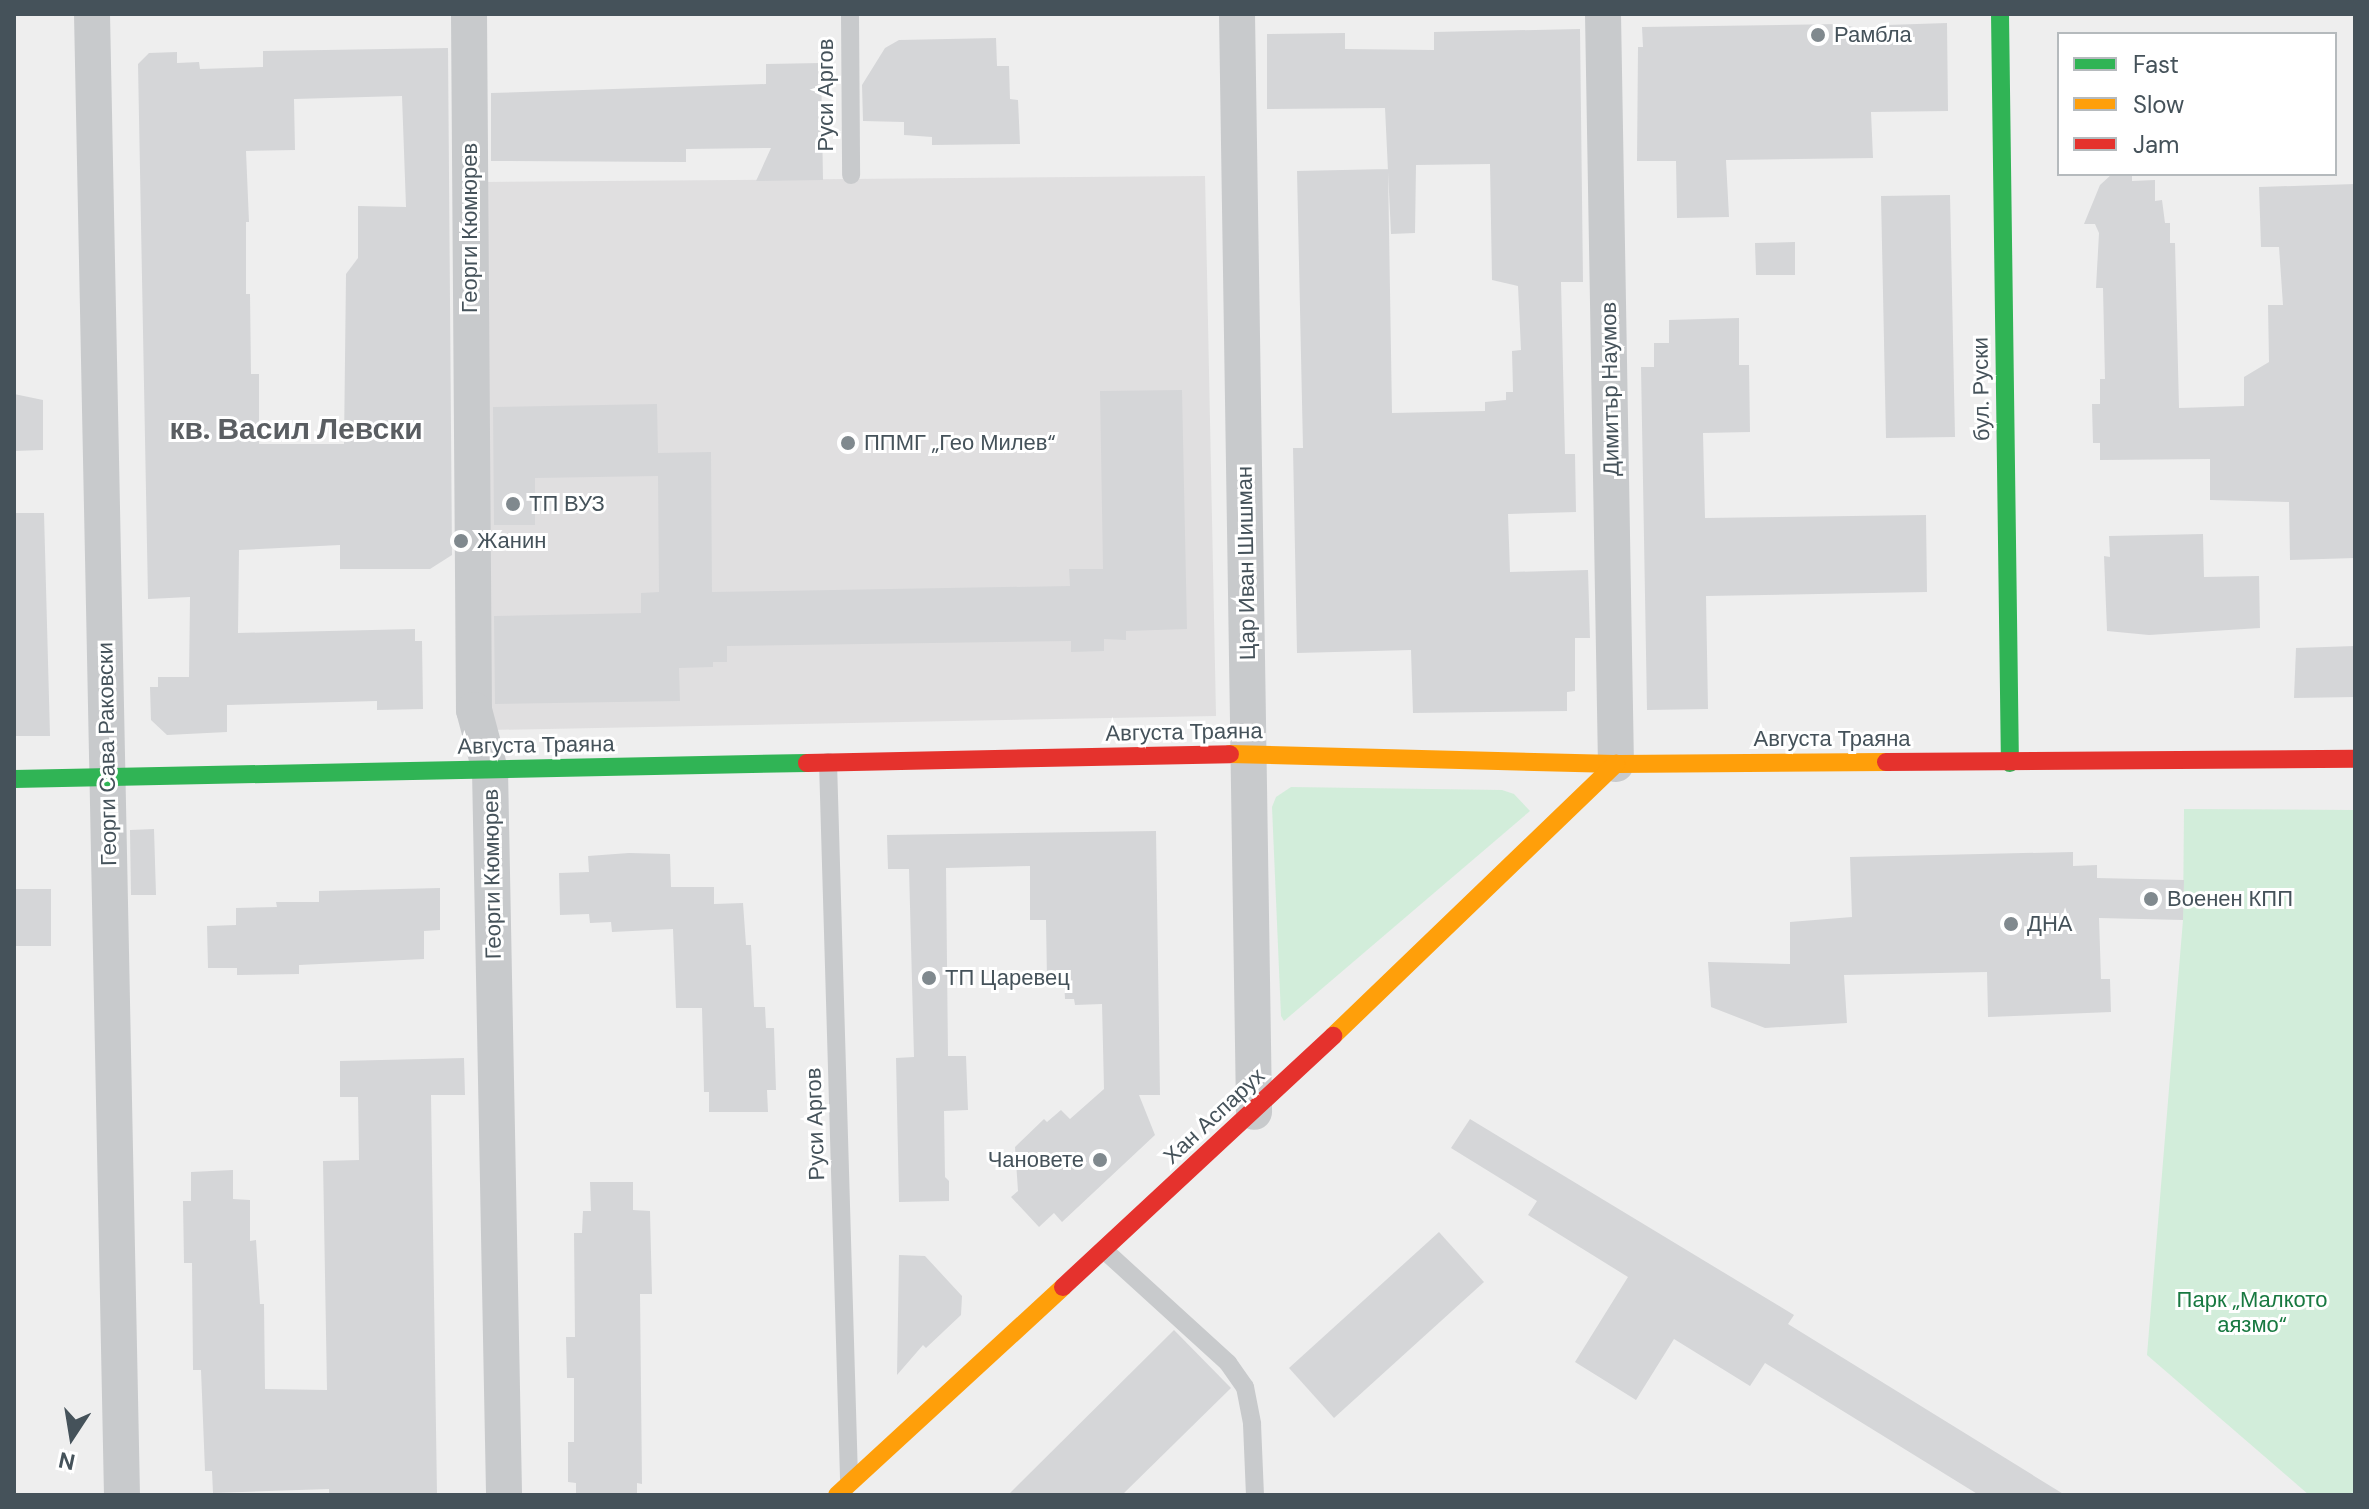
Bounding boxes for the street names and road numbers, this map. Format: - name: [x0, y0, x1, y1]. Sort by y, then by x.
- street label: Руси Аргов: [813, 39, 839, 151]
- street label: Георги Кюмюрев: [457, 143, 483, 313]
- street label: Димитър Наумов: [1595, 302, 1625, 476]
- street label: бул. Руски: [1967, 337, 1995, 441]
- street label: Цар Иван Шишман: [1231, 466, 1261, 660]
- street label: Георги Сава Раковски: [92, 642, 122, 866]
- street label: Августа Траяна: [1105, 717, 1263, 747]
- street label: Августа Траяна: [1753, 726, 1911, 752]
- street label: Августа Траяна: [457, 730, 615, 760]
- street label: Георги Кюмюрев: [477, 789, 507, 959]
- street label: Хан Аспарух: [1158, 1062, 1270, 1170]
- street label: Руси Аргов: [800, 1067, 830, 1181]

